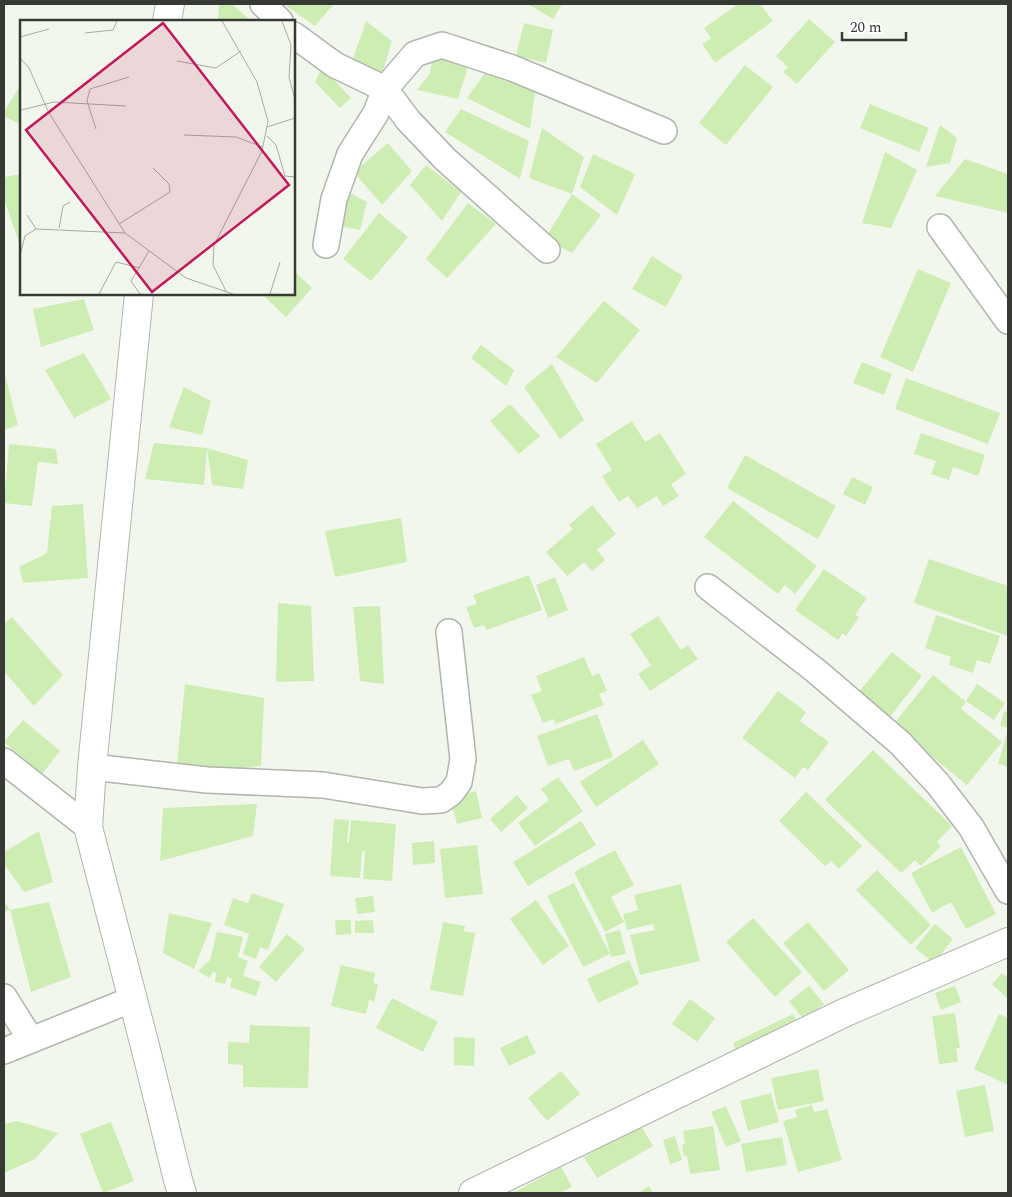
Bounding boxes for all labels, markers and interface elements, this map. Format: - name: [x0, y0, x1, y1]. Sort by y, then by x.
- scale bar: [842, 10, 906, 42]
- text: 20 m: [850, 16, 882, 39]
- inset map: [20, 20, 295, 295]

